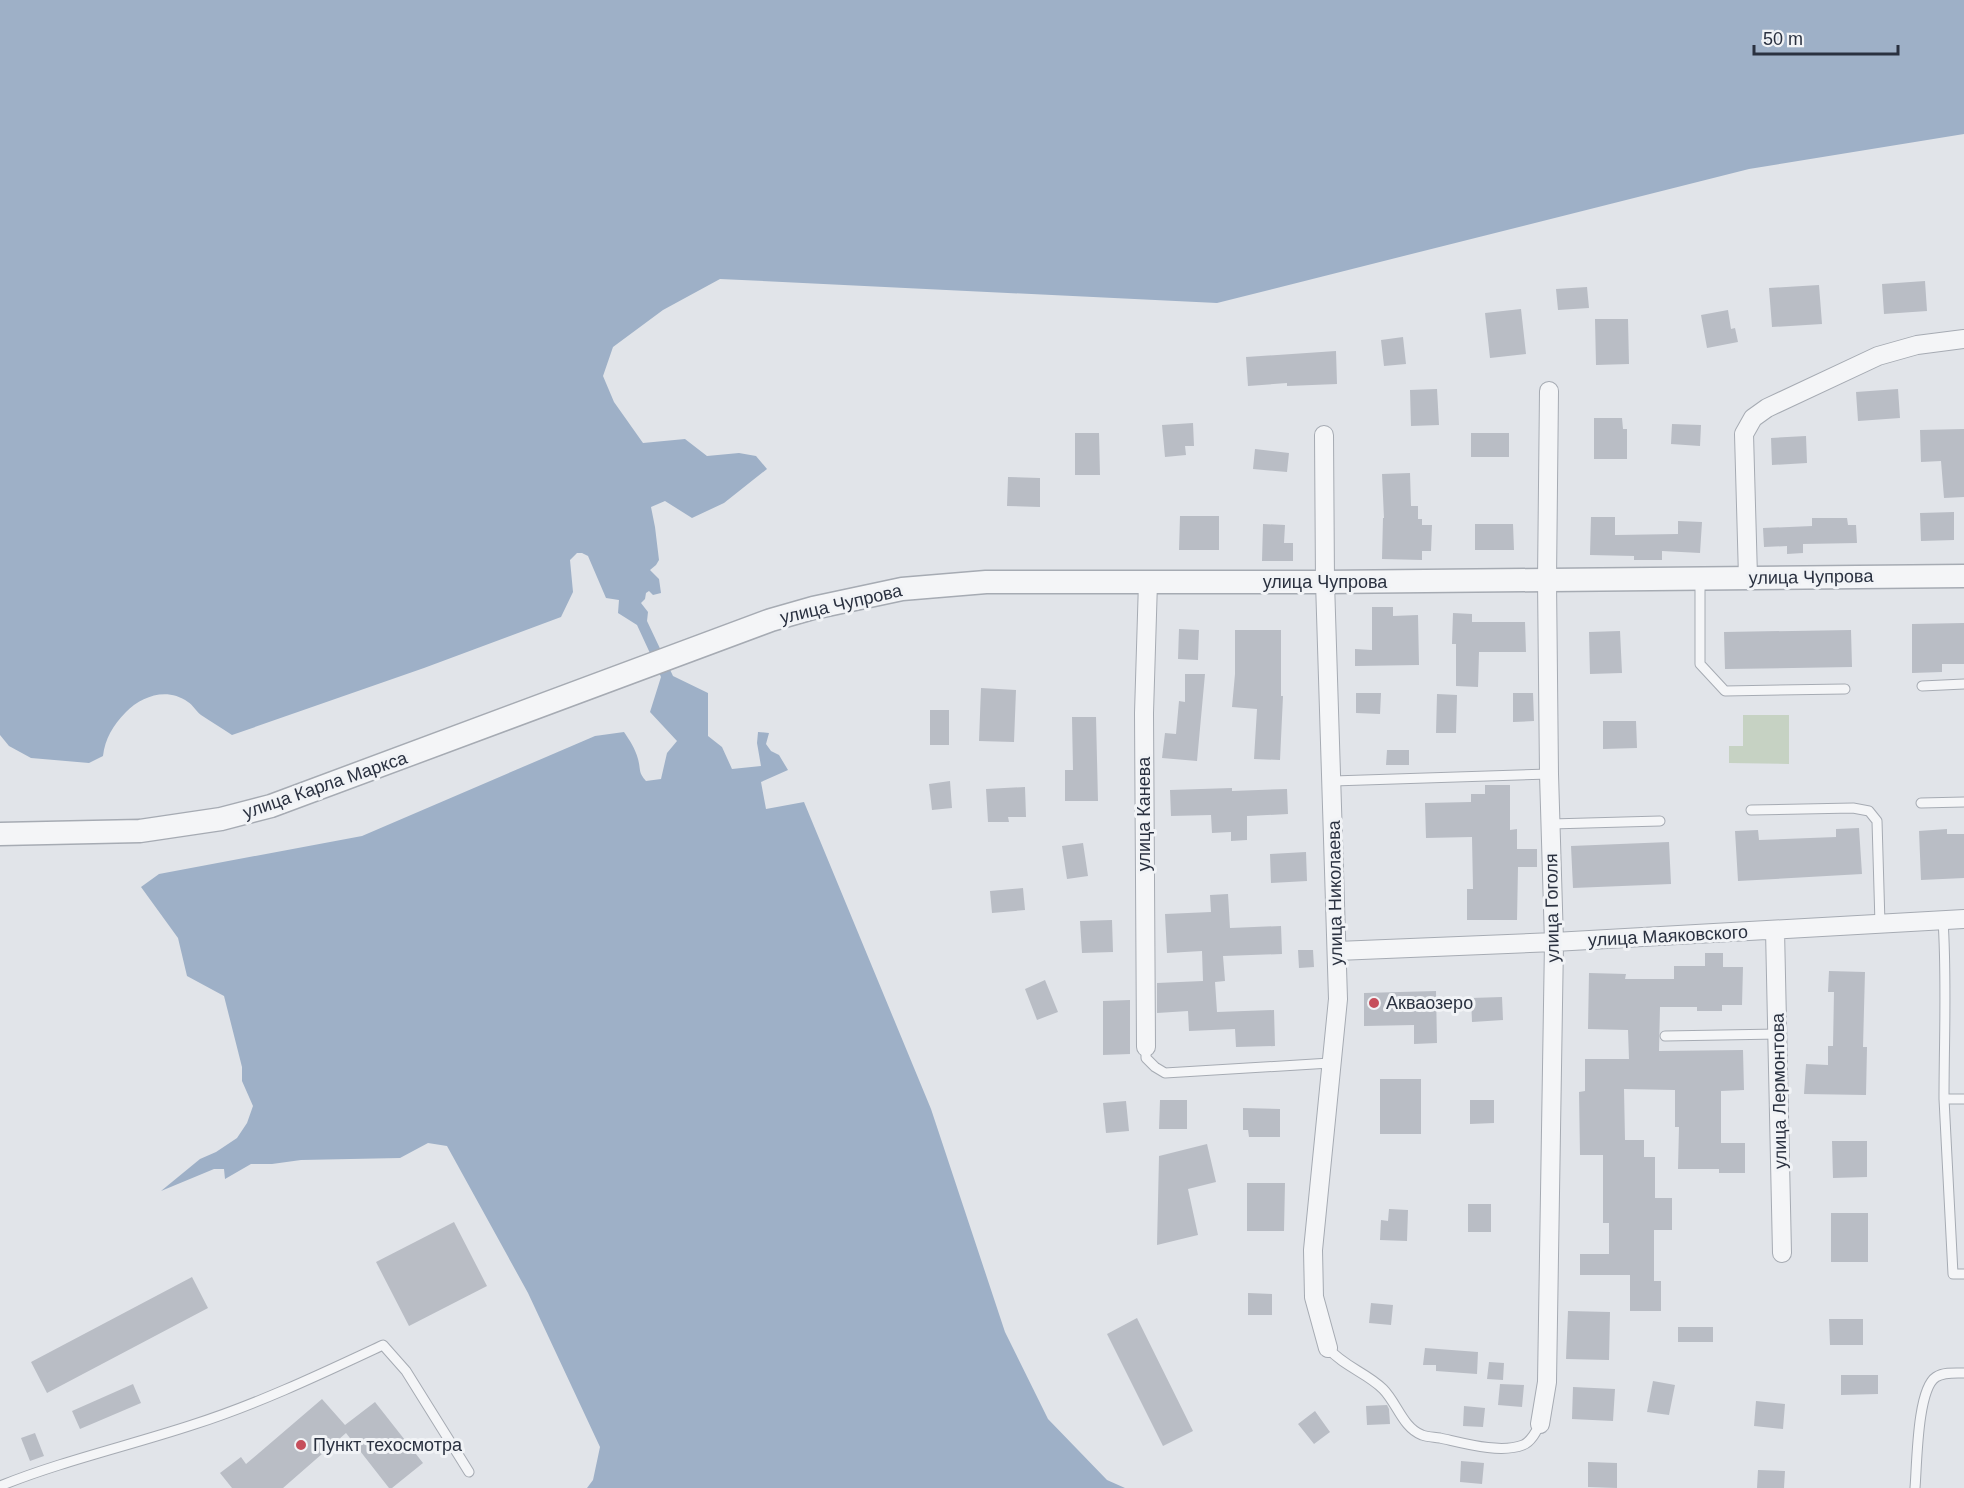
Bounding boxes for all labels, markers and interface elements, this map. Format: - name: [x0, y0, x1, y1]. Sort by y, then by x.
- scale bar: [1754, 18, 1898, 56]
- text: 50 m: [1763, 29, 1803, 49]
- street label: улица Чупрова: [1749, 566, 1874, 588]
- street label: улица Чупрова: [1263, 572, 1388, 592]
- street label: улица Чупрова: [778, 580, 905, 628]
- street label: улица Карла Маркса: [240, 747, 411, 822]
- street label: улица Канева: [1134, 756, 1154, 871]
- street label: улица Николаева: [1324, 819, 1346, 966]
- street label: улица Гоголя: [1541, 853, 1563, 963]
- street label: улица Маяковского: [1588, 922, 1748, 950]
- place label: Акваозеро: [1386, 993, 1473, 1013]
- marker: Акваозеро: [1367, 996, 1381, 1010]
- street label: улица Лермонтова: [1768, 1012, 1790, 1169]
- place label: Пункт техосмотра: [313, 1435, 463, 1455]
- marker: Пункт техосмотра: [294, 1438, 308, 1452]

